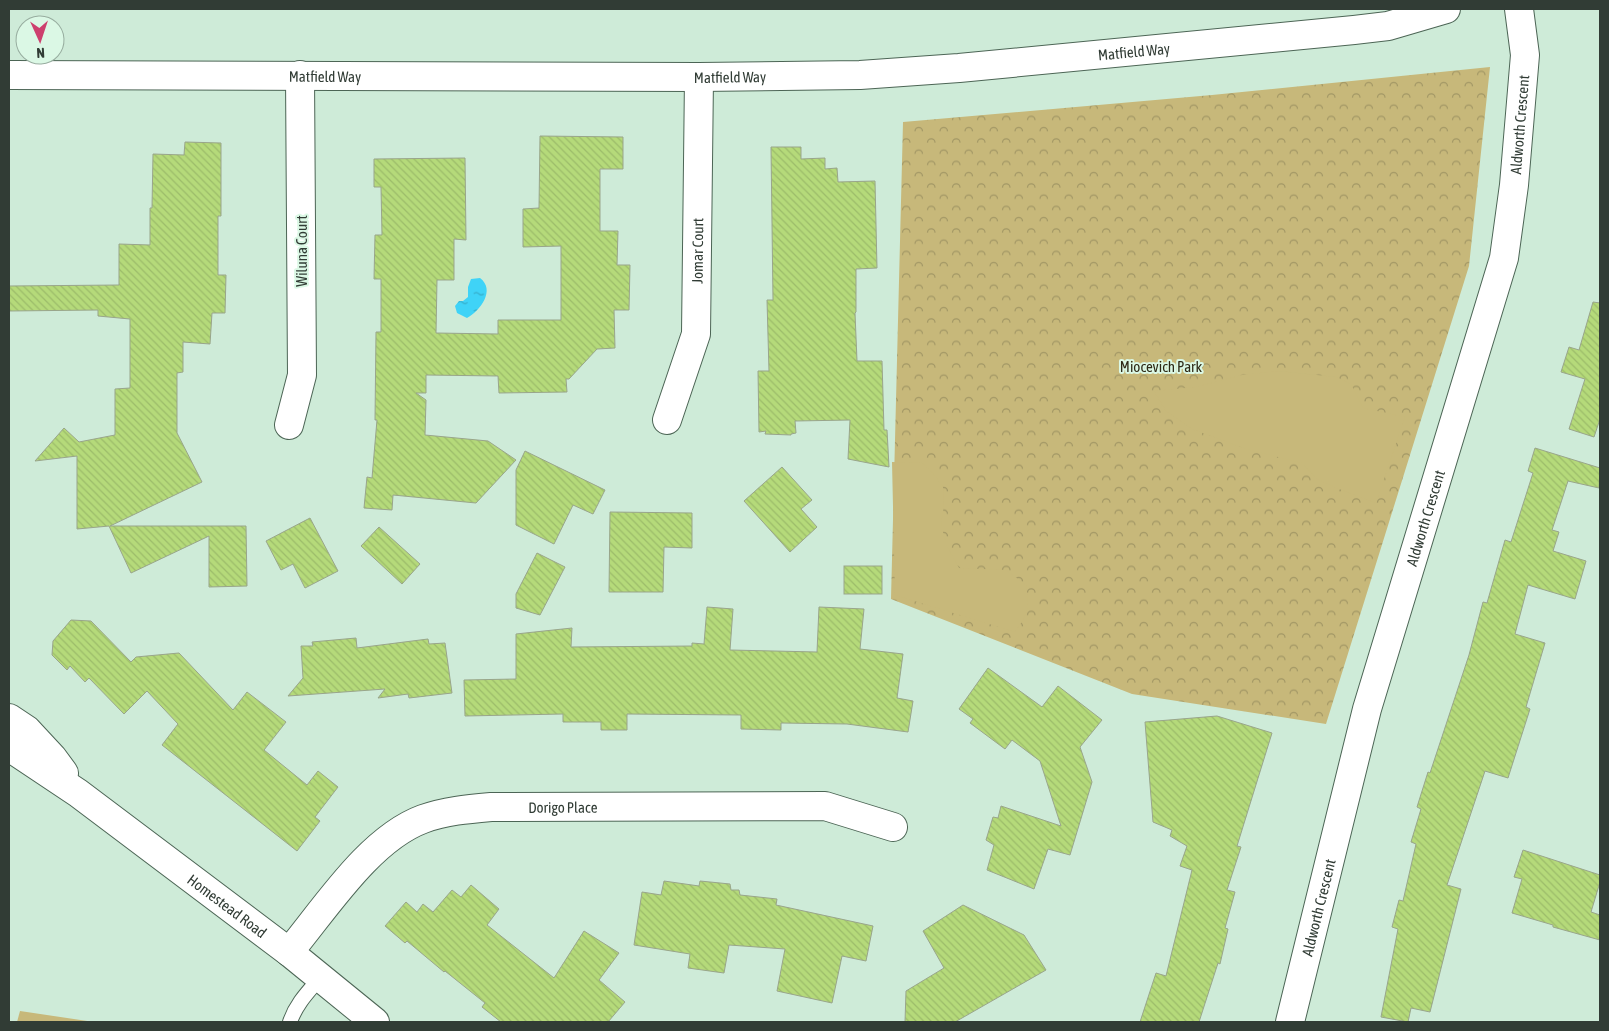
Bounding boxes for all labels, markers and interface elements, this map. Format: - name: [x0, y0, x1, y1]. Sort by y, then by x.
- north arrow: [15, 15, 65, 65]
- street label: Matfield Way: [1097, 39, 1171, 63]
- text: N: [36, 45, 45, 61]
- street label: Matfield Way: [289, 67, 361, 85]
- street label: Matfield Way: [694, 68, 766, 86]
- street label: Aldworth Crescent: [1506, 74, 1532, 175]
- street label: Wiluna Court: [293, 215, 310, 287]
- street label: Jomar Court: [688, 218, 706, 284]
- park label: Miocevich Park: [1120, 358, 1203, 375]
- street label: Aldworth Crescent: [1402, 468, 1448, 568]
- street label: Dorigo Place: [528, 798, 598, 815]
- street label: Aldworth Crescent: [1298, 857, 1338, 958]
- street label: Homestead Road: [185, 870, 270, 941]

